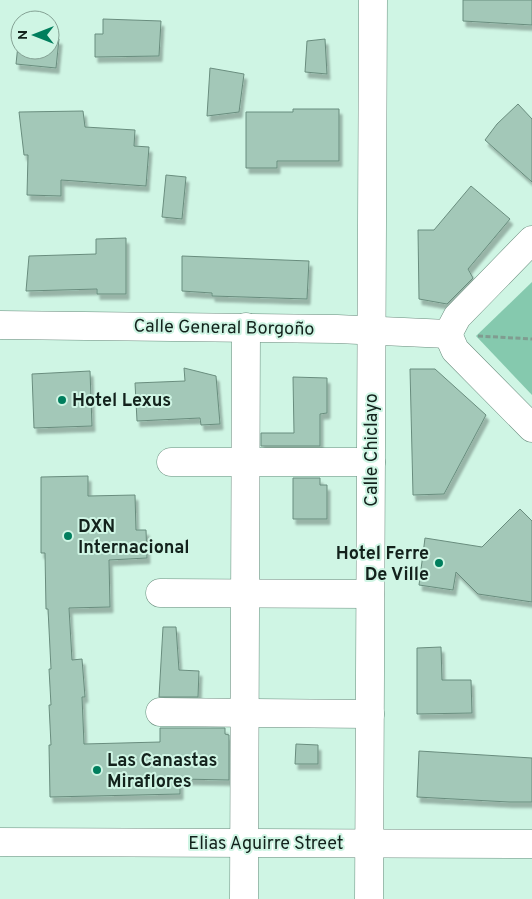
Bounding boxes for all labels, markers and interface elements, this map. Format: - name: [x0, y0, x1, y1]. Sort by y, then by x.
- north arrow: [10, 10, 60, 60]
- text: N: [15, 30, 32, 40]
- street label: Calle General Borgoño: [133, 315, 315, 342]
- place label: Hotel Lexus: [72, 390, 171, 413]
- street label: Calle Chiclayo: [361, 393, 384, 507]
- marker: Hotel Lexus: [56, 394, 68, 406]
- place label: DXN Internacional: [78, 516, 190, 560]
- marker: DXN Internacional: [62, 530, 74, 542]
- place label: Hotel Ferre De Ville: [336, 543, 429, 587]
- marker: Hotel Ferre De Ville: [433, 557, 445, 569]
- place label: Las Canastas Miraflores: [107, 750, 217, 794]
- marker: Las Canastas Miraflores: [91, 764, 103, 776]
- street label: Elias Aguirre Street: [188, 833, 344, 856]

